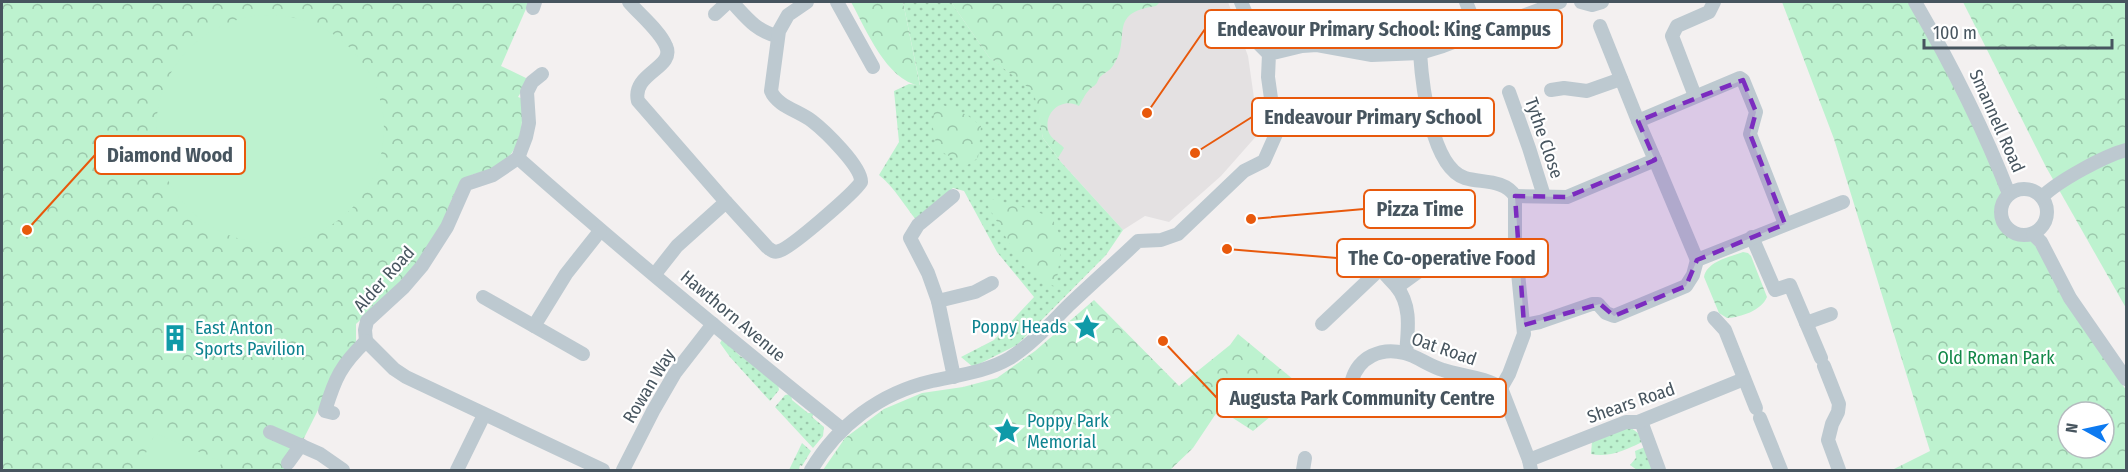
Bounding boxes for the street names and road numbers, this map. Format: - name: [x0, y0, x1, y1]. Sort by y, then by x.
- street label: Smannell Road: [1964, 66, 2030, 176]
- street label: Tythe Close: [1520, 95, 1568, 181]
- street label: Alder Road: [349, 242, 419, 316]
- street label: Hawthorn Avenue: [676, 266, 790, 366]
- street label: Oat Road: [1409, 328, 1479, 370]
- street label: Rowan Way: [618, 345, 680, 427]
- street label: Shears Road: [1584, 378, 1678, 428]

